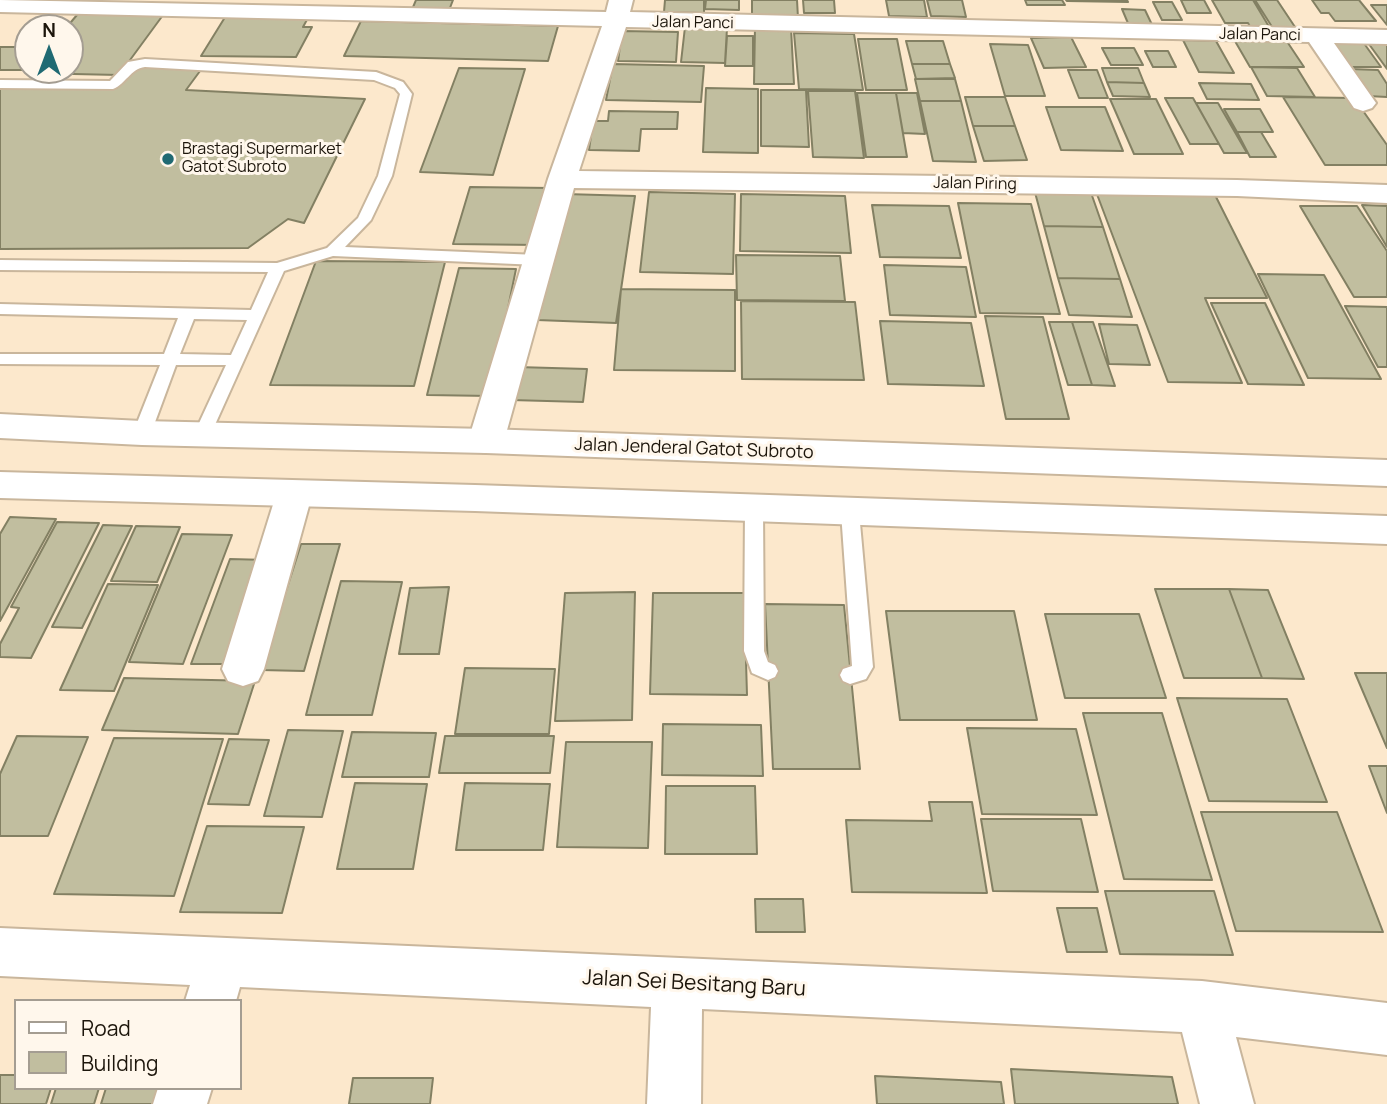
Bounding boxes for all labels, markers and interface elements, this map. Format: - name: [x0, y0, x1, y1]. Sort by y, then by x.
- street label: Jalan Panci: [652, 13, 734, 33]
- north arrow: [14, 14, 84, 84]
- text: N: [42, 17, 56, 43]
- street label: Jalan Panci: [1219, 25, 1301, 45]
- place label: Brastagi Supermarket Gatot Subroto: [182, 140, 342, 178]
- marker: Brastagi Supermarket Gatot Subroto: [160, 151, 176, 167]
- street label: Jalan Piring: [933, 174, 1017, 194]
- street label: Jalan Jenderal Gatot Subroto: [574, 434, 814, 464]
- street label: Jalan Sei Besitang Baru: [582, 966, 806, 1002]
- legend: [14, 999, 242, 1090]
- text: Road: [81, 1014, 131, 1042]
- text: Building: [81, 1049, 158, 1077]

